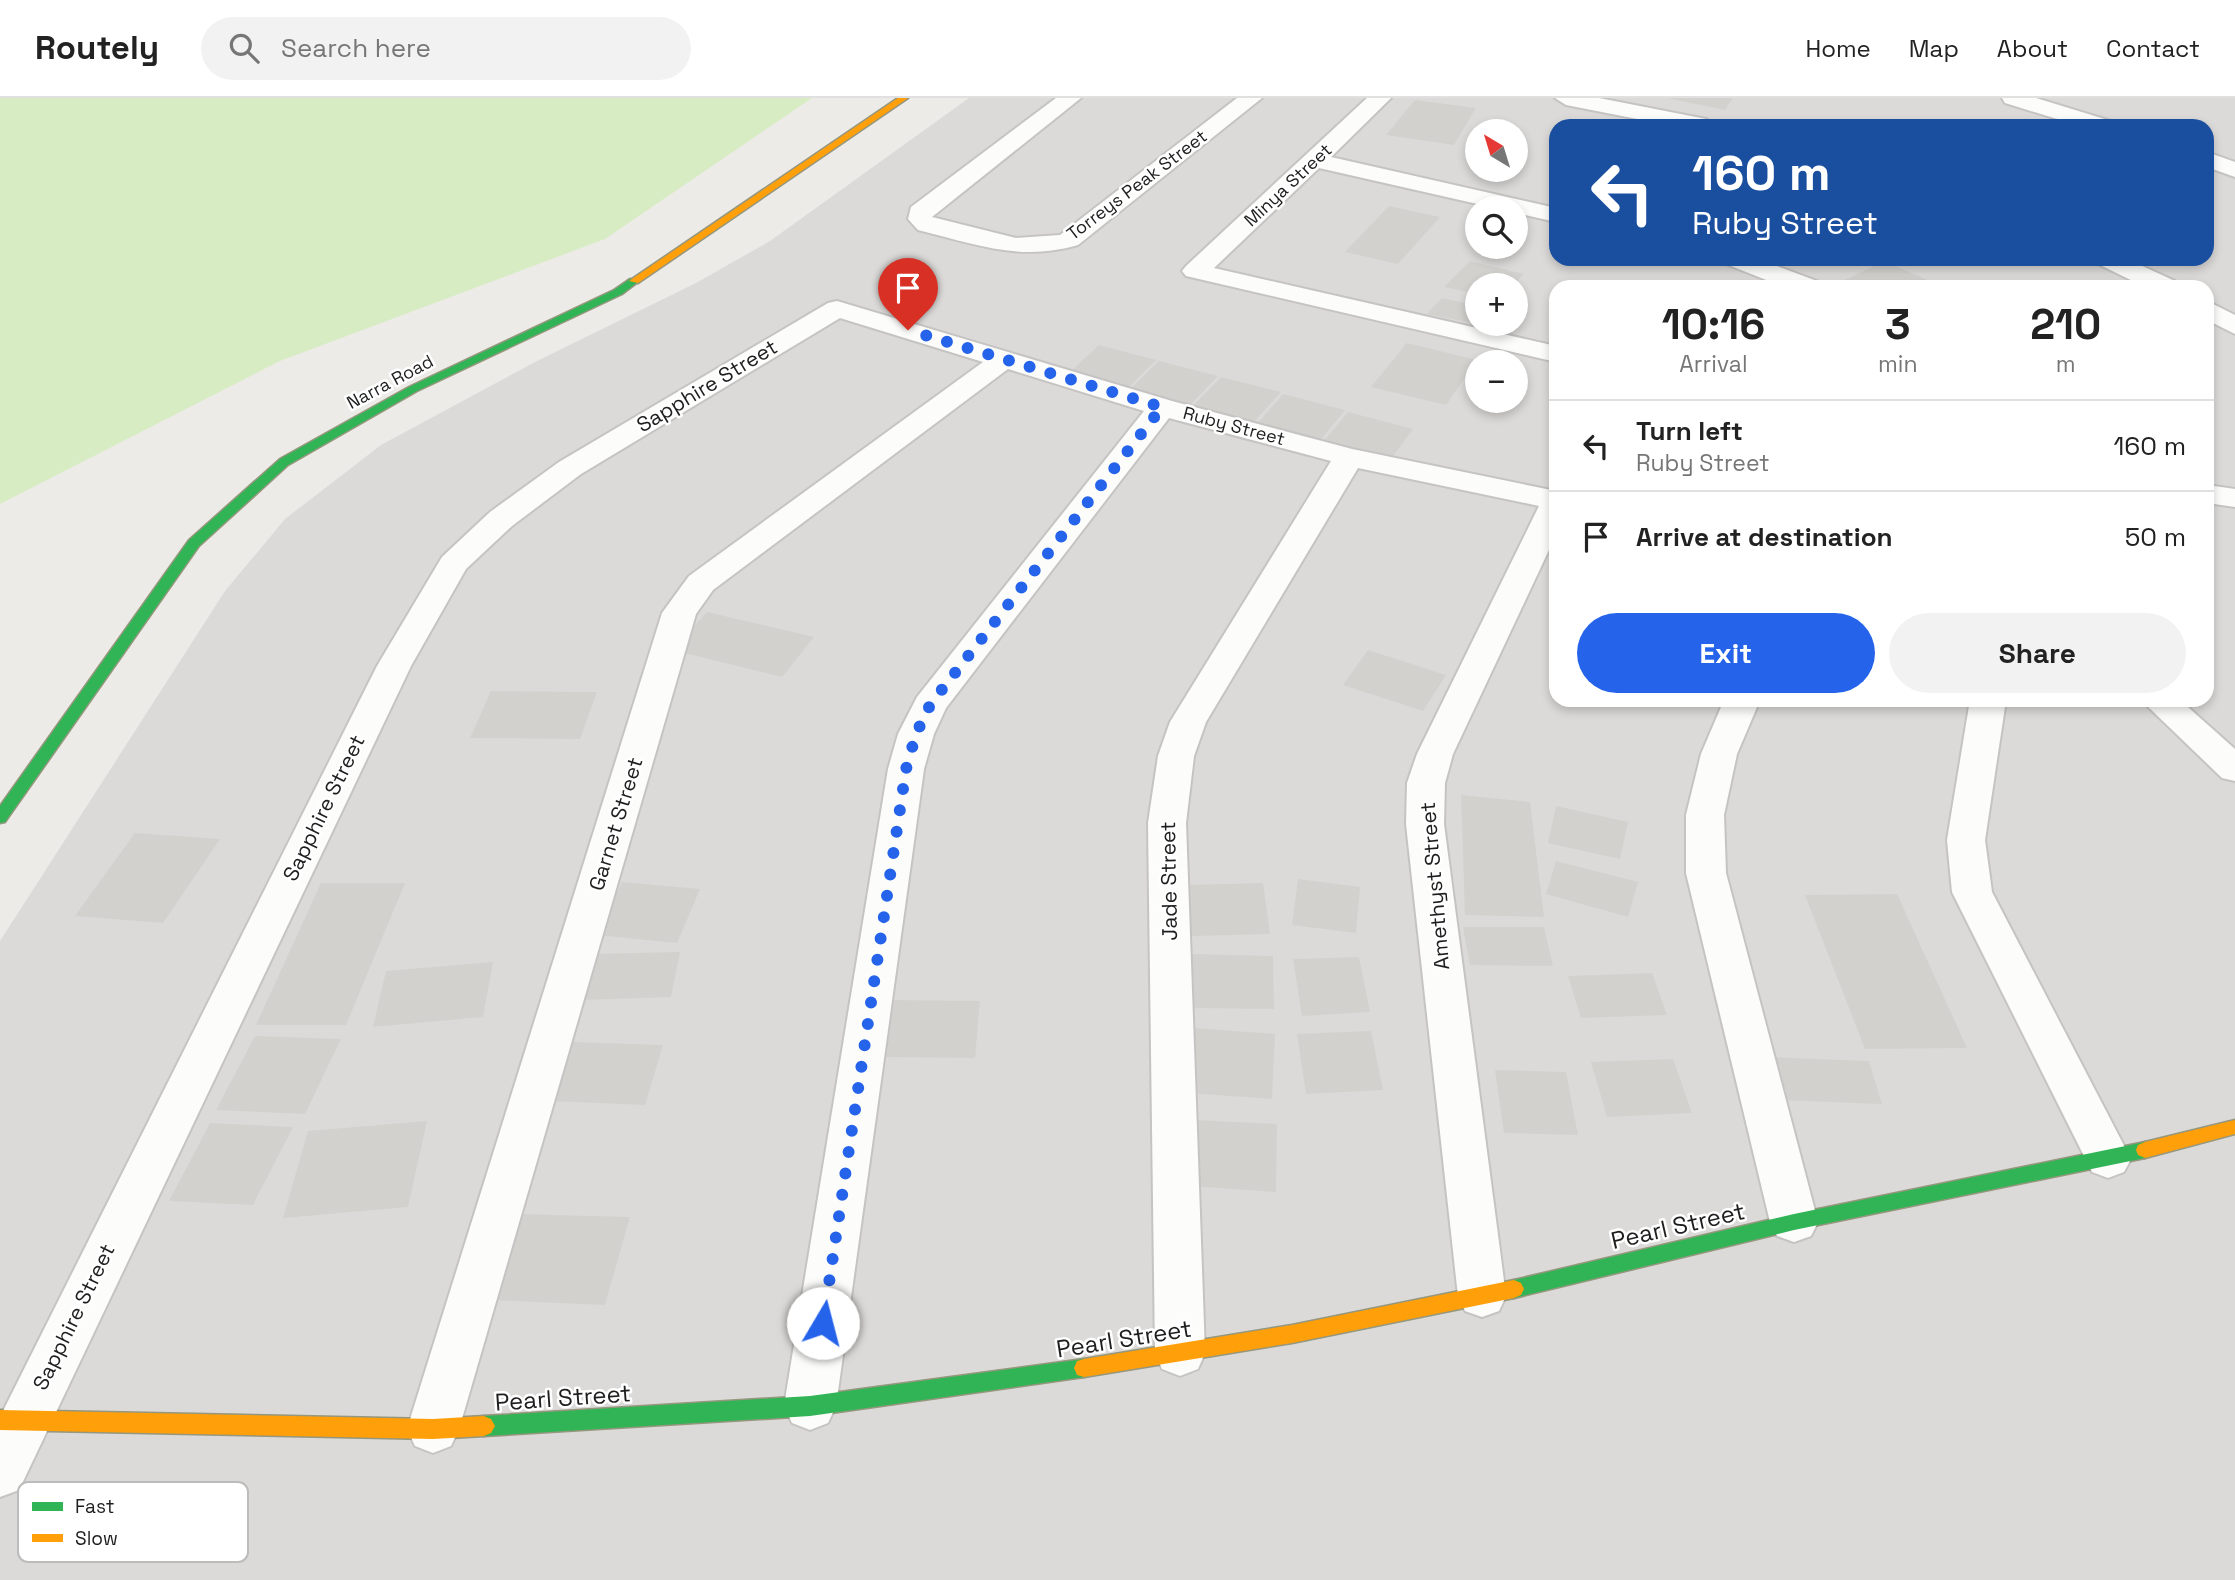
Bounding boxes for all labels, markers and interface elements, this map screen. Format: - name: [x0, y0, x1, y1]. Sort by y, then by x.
- search box: [201, 17, 691, 80]
- text: Routely: [35, 27, 159, 69]
- icon: search: [225, 29, 263, 67]
- text: Search here: [281, 31, 431, 65]
- text: Home: [1805, 33, 1871, 64]
- text: Map: [1909, 33, 1959, 64]
- text: About: [1997, 33, 2068, 64]
- text: Contact: [2106, 33, 2200, 64]
- north arrow: [1465, 119, 1528, 182]
- map controls: [1465, 119, 1528, 413]
- street label: Torreys Peak Street: [1062, 124, 1211, 245]
- street label: Minya Street: [1239, 138, 1336, 231]
- text: 160 m: [1692, 142, 1830, 204]
- icon: left: [1577, 147, 1668, 238]
- button: search: [1465, 196, 1528, 259]
- text: Ruby Street: [1692, 203, 1878, 243]
- pin: [878, 258, 938, 330]
- icon: arrive: [889, 269, 927, 307]
- button: +: [1465, 273, 1528, 336]
- text: 10:16: [1662, 298, 1765, 351]
- text: 3: [1885, 298, 1911, 351]
- text: 210: [2030, 298, 2101, 351]
- street label: Sapphire Street: [631, 333, 782, 438]
- street label: Narra Road: [343, 349, 437, 414]
- text: Arrival: [1679, 349, 1748, 379]
- text: min: [1878, 349, 1917, 379]
- text: m: [2056, 349, 2076, 379]
- button: −: [1465, 350, 1528, 413]
- street label: Ruby Street: [1181, 401, 1288, 450]
- text: Turn left: [1636, 414, 1743, 448]
- icon: left: [1577, 427, 1615, 465]
- text: 160 m: [2114, 429, 2186, 463]
- text: Ruby Street: [1636, 448, 1770, 478]
- icon: arrive: [1577, 518, 1615, 556]
- text: Arrive at destination: [1636, 520, 1893, 554]
- text: 50 m: [2125, 520, 2186, 554]
- button: Exit: [1577, 613, 1875, 693]
- button: Share: [1889, 613, 2186, 693]
- street label: Sapphire Street: [276, 730, 371, 885]
- street label: Garnet Street: [582, 754, 649, 894]
- street label: Amethyst Street: [1414, 801, 1455, 971]
- street label: Jade Street: [1154, 821, 1183, 941]
- street label: Pearl Street: [1608, 1195, 1748, 1256]
- street label: Sapphire Street: [26, 1239, 121, 1394]
- position arrow: [786, 1286, 860, 1360]
- street label: Pearl Street: [1054, 1313, 1194, 1364]
- street label: Pearl Street: [494, 1377, 632, 1418]
- legend: [18, 1482, 248, 1562]
- text: Fast: [75, 1494, 115, 1519]
- text: Slow: [75, 1526, 118, 1551]

